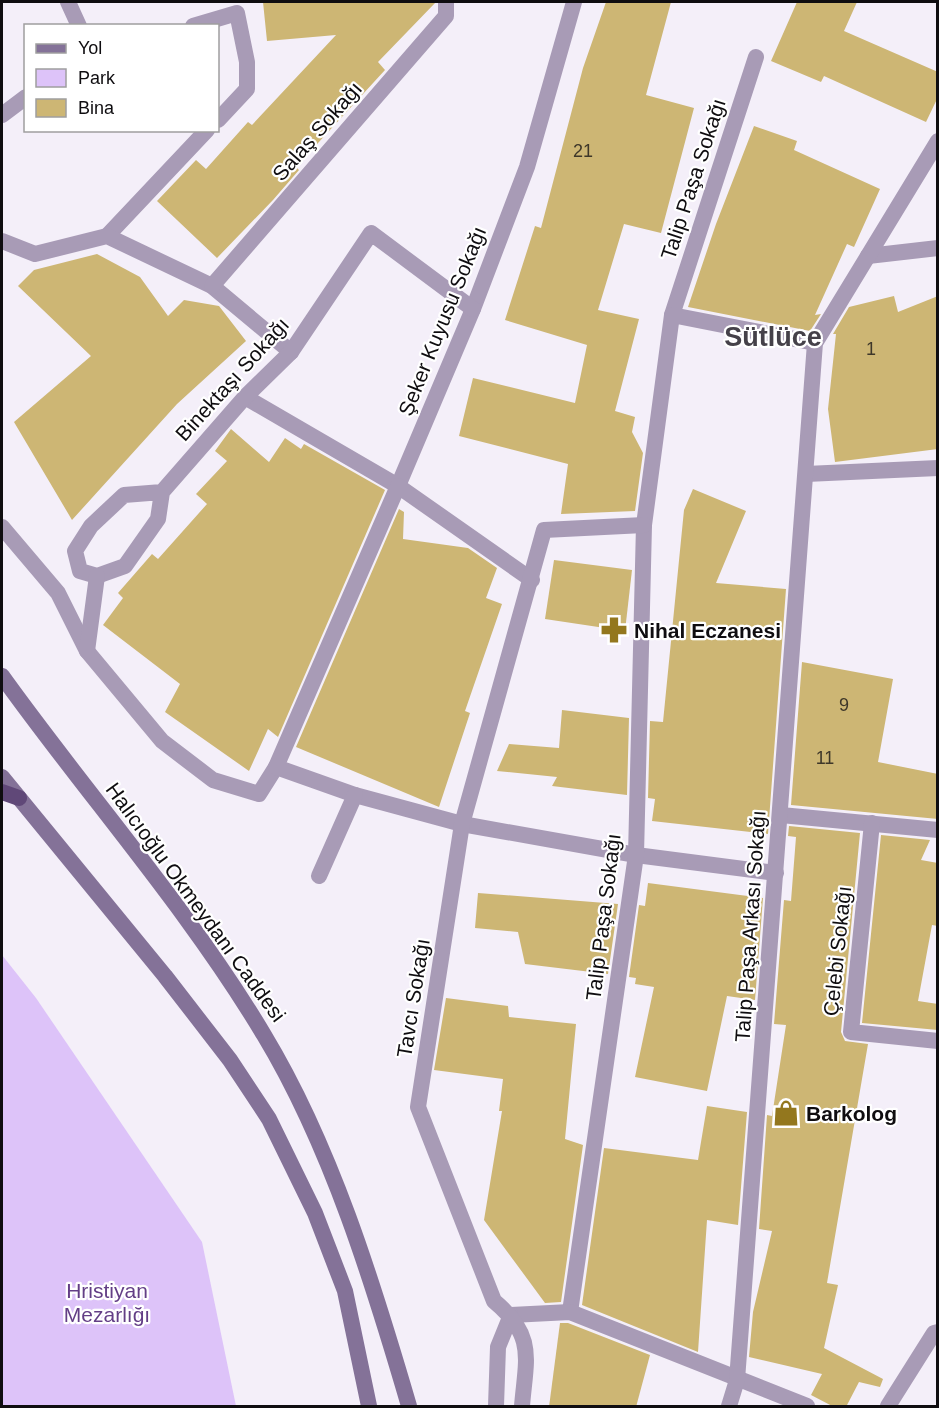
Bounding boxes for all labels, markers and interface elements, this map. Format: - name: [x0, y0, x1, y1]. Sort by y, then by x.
- legend: [24, 24, 219, 132]
- text: Yol: [78, 38, 102, 58]
- text: Park: [78, 68, 116, 88]
- street label: Salaş Sokağı: [268, 77, 366, 185]
- street label: Talip Paşa Sokağı: [656, 96, 730, 262]
- text: Bina: [78, 98, 115, 118]
- house number: 21: [573, 141, 593, 161]
- street label: Şeker Kuyusu Sokağı: [394, 223, 490, 419]
- street label: Binektaşı Sokağı: [171, 313, 293, 445]
- district label: Sütlüce: [724, 322, 822, 352]
- house number: 1: [866, 339, 876, 359]
- pharmacy icon: Nihal Eczanesi: [599, 615, 629, 645]
- place label: Nihal Eczanesi: [634, 619, 781, 642]
- house number: 9: [839, 695, 849, 715]
- house number: 11: [816, 748, 834, 768]
- street label: Halıcıoğlu Okmeydanı Caddesi: [102, 778, 290, 1026]
- street label: Talip Paşa Arkası Sokağı: [730, 809, 770, 1043]
- street label: Talip Paşa Sokağı: [581, 832, 625, 1002]
- street label: Çelebi Sokağı: [819, 885, 855, 1017]
- street label: Tavcı Sokağı: [392, 937, 434, 1059]
- shop icon: Barkolog: [771, 1098, 801, 1128]
- place label: Barkolog: [806, 1102, 897, 1125]
- park label: Hristiyan Mezarlığı: [64, 1279, 150, 1326]

